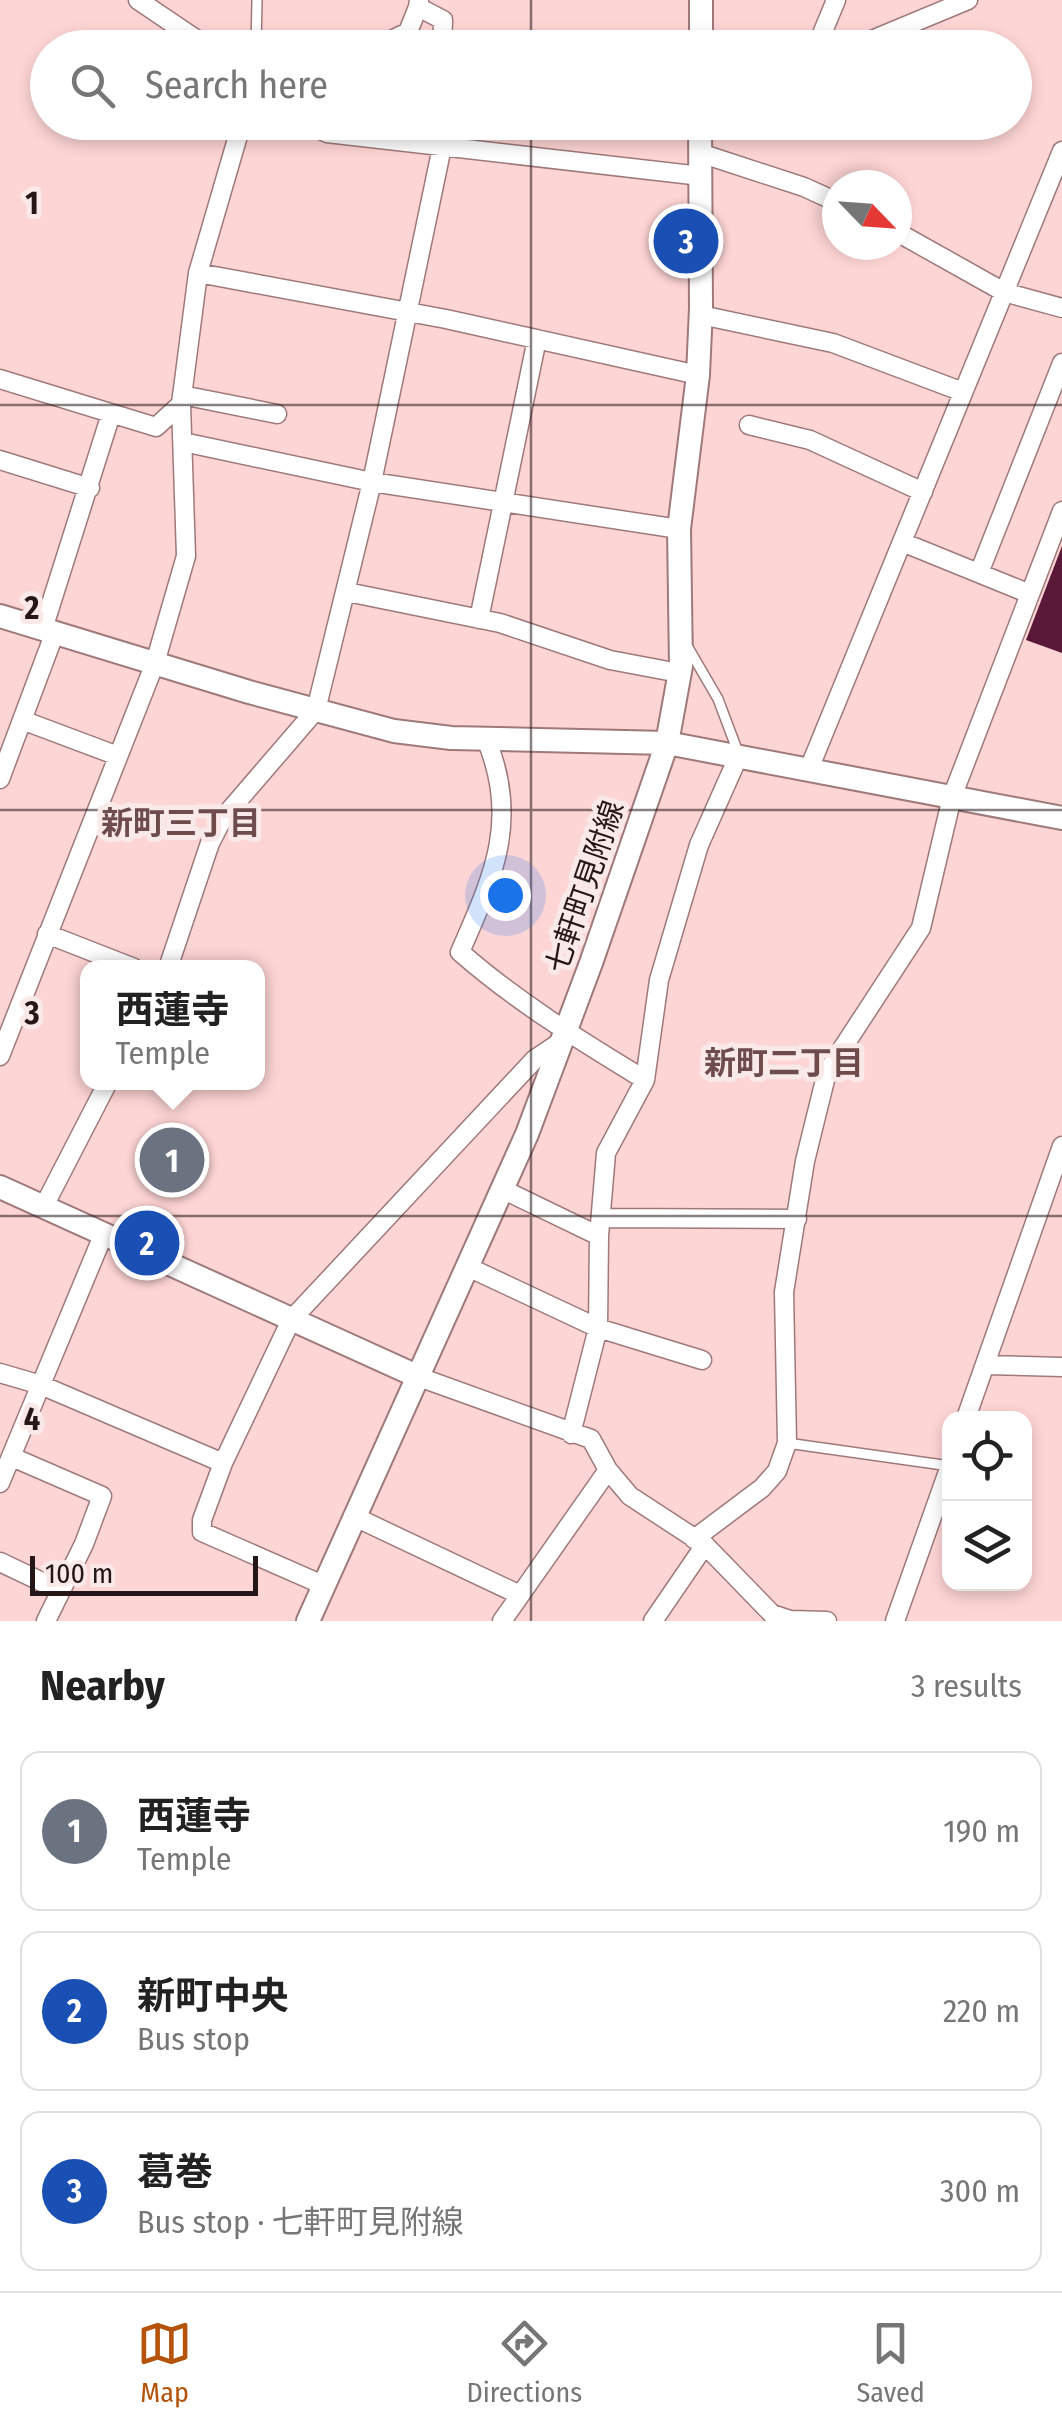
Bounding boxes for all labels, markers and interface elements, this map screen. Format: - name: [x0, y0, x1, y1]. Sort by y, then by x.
- search box: [30, 30, 1032, 140]
- icon: search: [65, 58, 120, 113]
- text: Search here: [145, 62, 328, 108]
- north arrow: [822, 170, 912, 260]
- text: 1: [25, 184, 39, 222]
- pin: 3: [654, 204, 718, 278]
- text: 2: [24, 589, 40, 627]
- street label: 七軒町見附線: [539, 796, 631, 978]
- district label: 新町三丁目: [101, 804, 261, 842]
- your location: [480, 870, 531, 921]
- popup: [80, 960, 265, 1090]
- text: 西蓮寺: [115, 987, 230, 1033]
- text: 3: [23, 994, 40, 1032]
- text: Temple: [115, 1034, 210, 1072]
- district label: 新町二丁目: [704, 1044, 864, 1082]
- pin: 1: [140, 1122, 204, 1198]
- pin: 2: [114, 1206, 180, 1280]
- text: 4: [24, 1400, 40, 1438]
- map controls: [942, 1411, 1032, 1591]
- button: locate: [942, 1411, 1032, 1501]
- button: layers: [942, 1501, 1032, 1591]
- scale bar: [30, 1551, 258, 1596]
- text: 100 m: [45, 1557, 113, 1590]
- text: Nearby: [40, 1661, 165, 1711]
- text: 3 results: [911, 1667, 1022, 1705]
- text: 西蓮寺: [137, 1793, 251, 1839]
- text: 1: [68, 1812, 81, 1850]
- text: 190 m: [943, 1812, 1020, 1850]
- text: Temple: [137, 1840, 232, 1878]
- text: 新町中央: [137, 1973, 289, 2019]
- text: 2: [67, 1992, 82, 2030]
- text: 220 m: [943, 1992, 1020, 2030]
- text: Bus stop: [137, 2020, 250, 2058]
- text: 葛巻: [137, 2149, 213, 2195]
- text: 3: [67, 2172, 82, 2210]
- text: 300 m: [940, 2172, 1020, 2210]
- text: Bus stop · 七軒町見附線: [137, 2203, 464, 2241]
- tab: Map: [137, 2316, 192, 2409]
- tab: Directions: [466, 2316, 582, 2409]
- tab: Saved: [856, 2316, 925, 2409]

